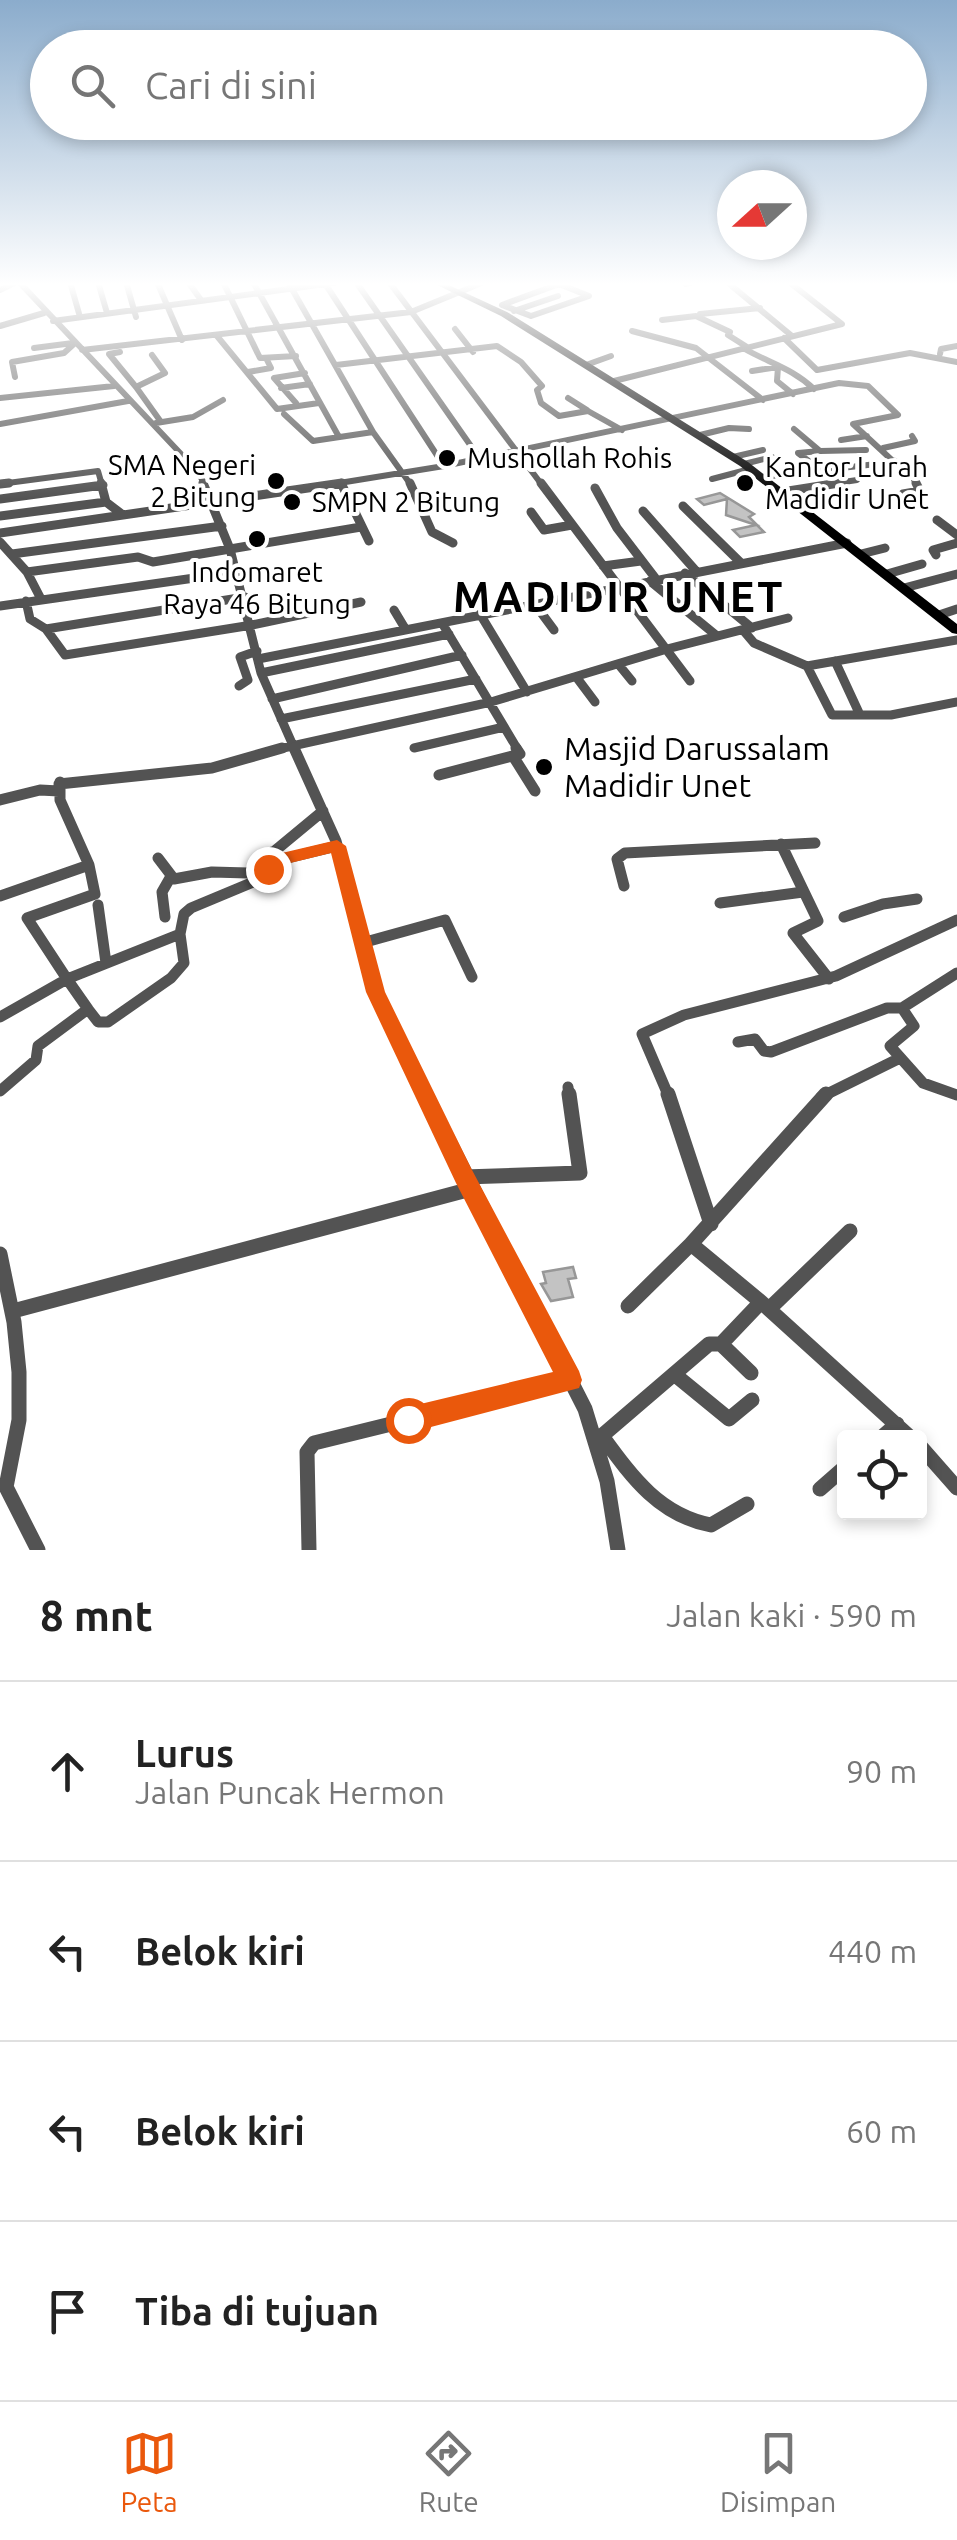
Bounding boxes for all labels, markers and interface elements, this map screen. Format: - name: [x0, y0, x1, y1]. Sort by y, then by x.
- search box: [30, 30, 927, 140]
- icon: search: [65, 58, 120, 113]
- text: Cari di sini: [145, 64, 317, 106]
- north arrow: [717, 170, 807, 260]
- place label: Mushollah Rohis: [467, 442, 672, 473]
- marker: Mushollah Rohis: [436, 447, 458, 469]
- place label: SMA Negeri 2 Bitung: [108, 449, 256, 512]
- place label: Kantor Lurah Madidir Unet: [765, 451, 929, 514]
- marker: SMA Negeri 2 Bitung: [265, 470, 287, 492]
- marker: Kantor Lurah Madidir Unet: [734, 472, 756, 494]
- place label: SMPN 2 Bitung: [312, 486, 500, 517]
- marker: SMPN 2 Bitung: [281, 491, 303, 513]
- marker: Indomaret Raya 46 Bitung: [246, 528, 268, 550]
- place label: Indomaret Raya 46 Bitung: [163, 556, 351, 619]
- district label: MADIDIR UNET: [453, 573, 785, 620]
- place label: Masjid Darussalam Madidir Unet: [564, 730, 830, 803]
- marker: Masjid Darussalam Madidir Unet: [533, 756, 555, 778]
- route end: [246, 847, 292, 893]
- route start: [386, 1398, 432, 1444]
- map controls: [837, 1430, 927, 1520]
- button: locate: [837, 1430, 927, 1520]
- text: 8 mnt: [40, 1592, 153, 1639]
- text: Jalan kaki · 590 m: [666, 1597, 917, 1633]
- text: Lurus: [135, 1732, 234, 1774]
- icon: ahead: [40, 1744, 95, 1799]
- text: 90 m: [846, 1753, 917, 1789]
- text: Jalan Puncak Hermon: [135, 1774, 445, 1810]
- icon: left: [40, 1924, 95, 1979]
- text: Belok kiri: [135, 1930, 305, 1972]
- text: 440 m: [828, 1933, 917, 1969]
- icon: left: [40, 2104, 95, 2159]
- text: Belok kiri: [135, 2110, 305, 2152]
- text: 60 m: [846, 2113, 917, 2149]
- icon: arrive: [40, 2284, 95, 2339]
- text: Tiba di tujuan: [135, 2290, 379, 2332]
- tab: Peta: [121, 2426, 178, 2517]
- tab: Rute: [419, 2426, 479, 2517]
- tab: Disimpan: [720, 2426, 836, 2517]

